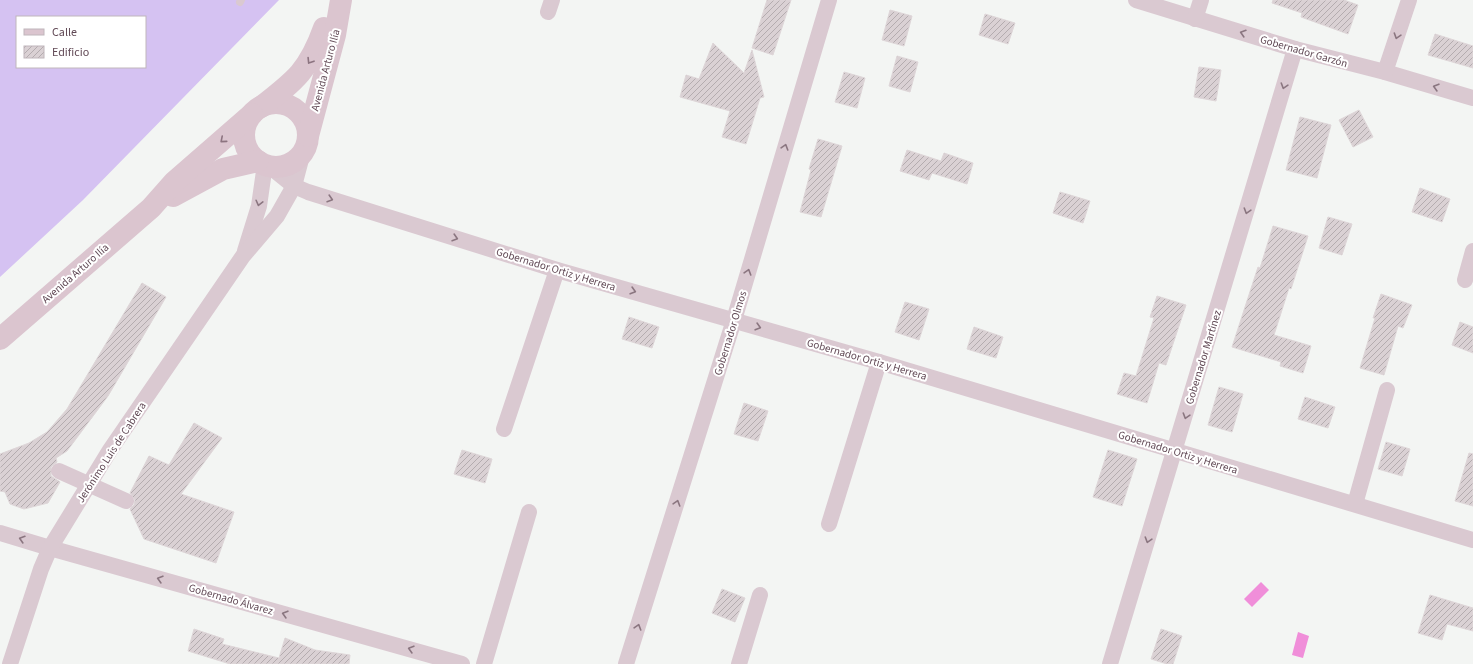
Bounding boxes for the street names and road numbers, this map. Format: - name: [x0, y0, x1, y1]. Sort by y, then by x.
- street label: Avenida Arturo Ilía: [307, 27, 344, 113]
- street label: Gobernador Garzón: [1258, 32, 1349, 71]
- street label: Avenida Arturo Ilía: [39, 240, 112, 307]
- street label: Gobernador Ortiz y Herrera: [494, 244, 617, 295]
- street label: Gobernador Olmos: [711, 289, 751, 377]
- street label: Gobernador Martínez: [1182, 308, 1225, 406]
- street label: Gobernador Ortiz y Herrera: [805, 335, 929, 384]
- street label: Jerónimo Luis de Cabrera: [73, 399, 150, 505]
- street label: Gobernador Ortiz y Herrera: [1116, 427, 1239, 478]
- street label: Gobernado Álvarez: [187, 580, 275, 619]

